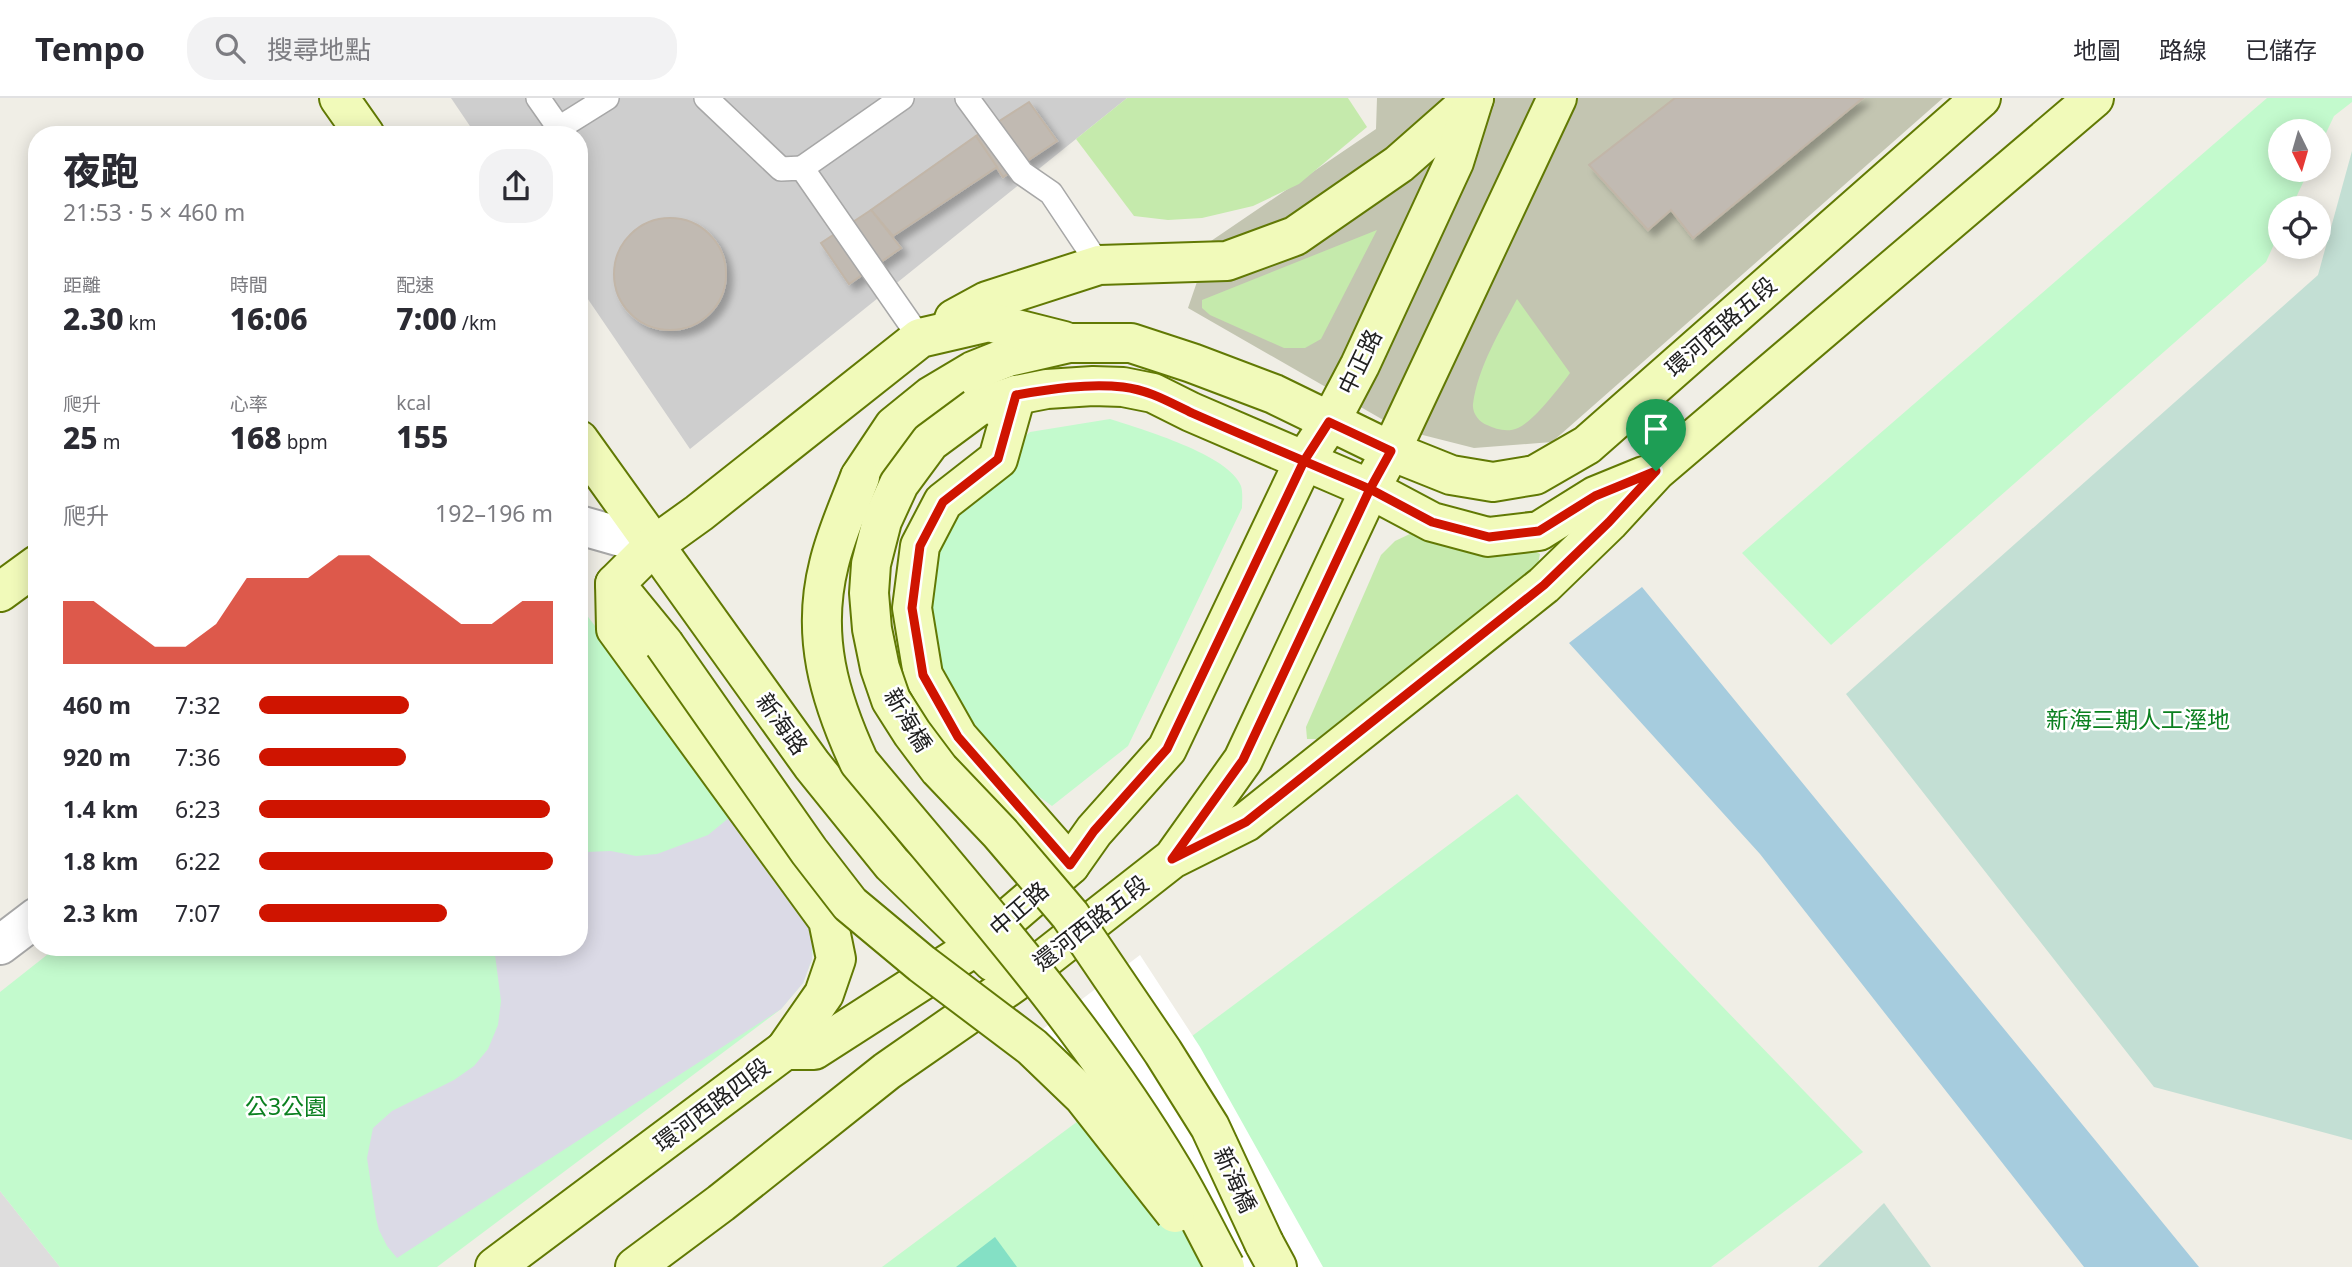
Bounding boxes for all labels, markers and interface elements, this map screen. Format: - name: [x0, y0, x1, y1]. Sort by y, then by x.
- search box: [187, 17, 677, 80]
- text: Tempo: [35, 26, 145, 71]
- icon: search: [211, 29, 249, 67]
- text: 搜尋地點: [267, 31, 371, 67]
- text: 地圖: [2073, 33, 2121, 66]
- text: 路線: [2159, 33, 2207, 66]
- text: 已儲存: [2245, 33, 2317, 66]
- north arrow: [2268, 119, 2331, 182]
- map controls: [2268, 119, 2331, 259]
- text: 夜跑: [63, 144, 139, 196]
- button: share: [479, 149, 553, 223]
- text: 21:53 · 5 × 460 m: [63, 196, 245, 228]
- button: locate: [2268, 196, 2331, 259]
- street label: 環河西路五段: [1658, 269, 1783, 384]
- text: 距離: [63, 272, 101, 298]
- text: 時間: [230, 272, 268, 298]
- text: 配速: [396, 272, 434, 298]
- text: 2.30: [63, 298, 124, 339]
- text: 16:06: [230, 298, 308, 339]
- text: 7:00: [396, 298, 457, 339]
- text: km: [124, 310, 156, 336]
- text: /km: [457, 310, 497, 336]
- street label: 中正路: [1330, 324, 1389, 400]
- text: kcal: [396, 390, 431, 416]
- text: 爬升: [63, 391, 101, 417]
- text: 心率: [230, 391, 268, 417]
- pin: [1626, 399, 1686, 471]
- icon: arrive: [1637, 410, 1675, 448]
- text: 155: [396, 416, 448, 457]
- text: 25: [63, 417, 98, 458]
- text: 168: [230, 417, 282, 458]
- text: m: [98, 429, 120, 455]
- text: bpm: [282, 429, 328, 455]
- text: 192–196 m: [435, 497, 553, 529]
- text: 爬升: [63, 499, 109, 531]
- street label: 新海橋: [877, 682, 940, 757]
- street label: 新海路: [750, 686, 816, 761]
- text: 460 m: [63, 689, 131, 721]
- text: 7:32: [175, 689, 221, 721]
- park label: 新海三期人工溼地: [2046, 703, 2230, 735]
- text: 920 m: [63, 741, 131, 773]
- text: 7:36: [175, 741, 221, 773]
- text: 1.4 km: [63, 793, 138, 825]
- text: 6:23: [175, 793, 221, 825]
- text: 1.8 km: [63, 845, 138, 877]
- text: 6:22: [175, 845, 221, 877]
- street label: 還河西路五段: [1026, 867, 1155, 977]
- street label: 中正路: [982, 874, 1055, 943]
- text: 2.3 km: [63, 897, 138, 929]
- text: 7:07: [175, 897, 221, 929]
- street label: 環河西路四段: [647, 1050, 776, 1159]
- park label: 公3公園: [245, 1090, 327, 1122]
- street label: 新海橋: [1207, 1142, 1265, 1218]

